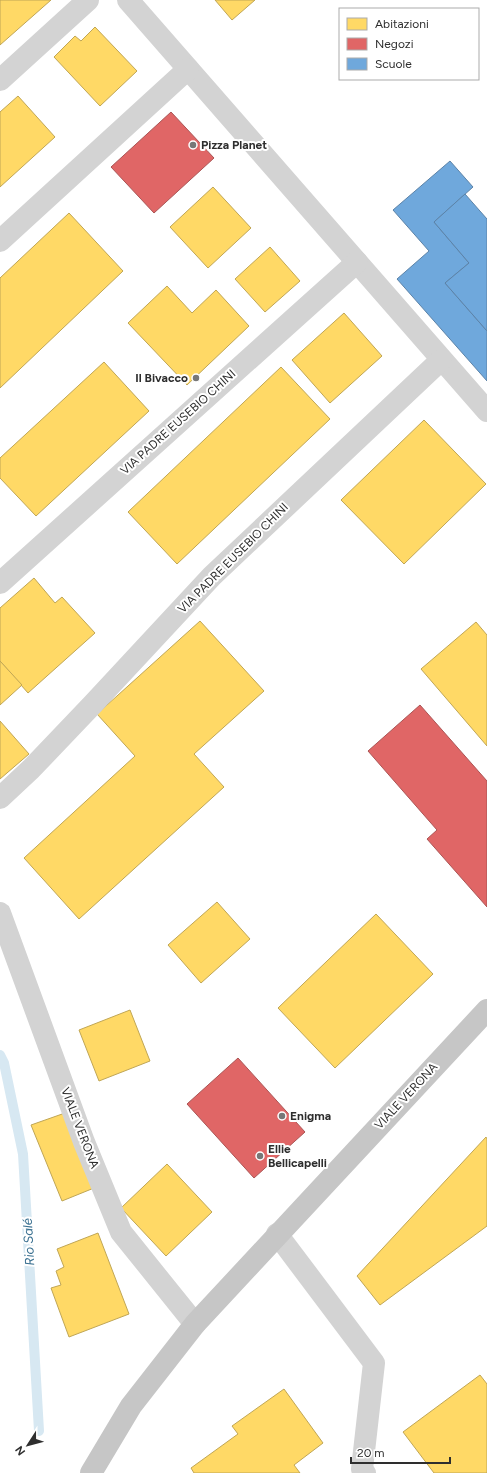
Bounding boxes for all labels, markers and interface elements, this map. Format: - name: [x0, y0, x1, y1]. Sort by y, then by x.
- legend: [339, 8, 479, 80]
- text: Abitazioni: [375, 17, 429, 31]
- text: Negozi: [375, 37, 414, 51]
- text: Scuole: [375, 57, 412, 71]
- place label: Pizza Planet: [201, 138, 267, 152]
- marker: Pizza Planet: [188, 140, 198, 150]
- street label: VIA PADRE EUSEBIO CHINI: [118, 367, 238, 477]
- place label: Il Bivacco: [135, 371, 188, 385]
- marker: Il Bivacco: [191, 373, 201, 383]
- street label: VIA PADRE EUSEBIO CHINI: [175, 500, 291, 616]
- street label: VIALE VERONA: [372, 1060, 440, 1132]
- street label: VIALE VERONA: [58, 1086, 102, 1170]
- place label: Enigma: [290, 1109, 331, 1123]
- marker: Enigma: [277, 1111, 287, 1121]
- place label: Ellie Bellicapelli: [268, 1142, 327, 1170]
- marker: Ellie Bellicapelli: [255, 1151, 265, 1161]
- water label: Rio Salé: [20, 1218, 37, 1266]
- north arrow: [8, 1425, 48, 1465]
- scale bar: [351, 1439, 450, 1465]
- text: N: [13, 1443, 28, 1458]
- text: 20 m: [357, 1446, 385, 1460]

